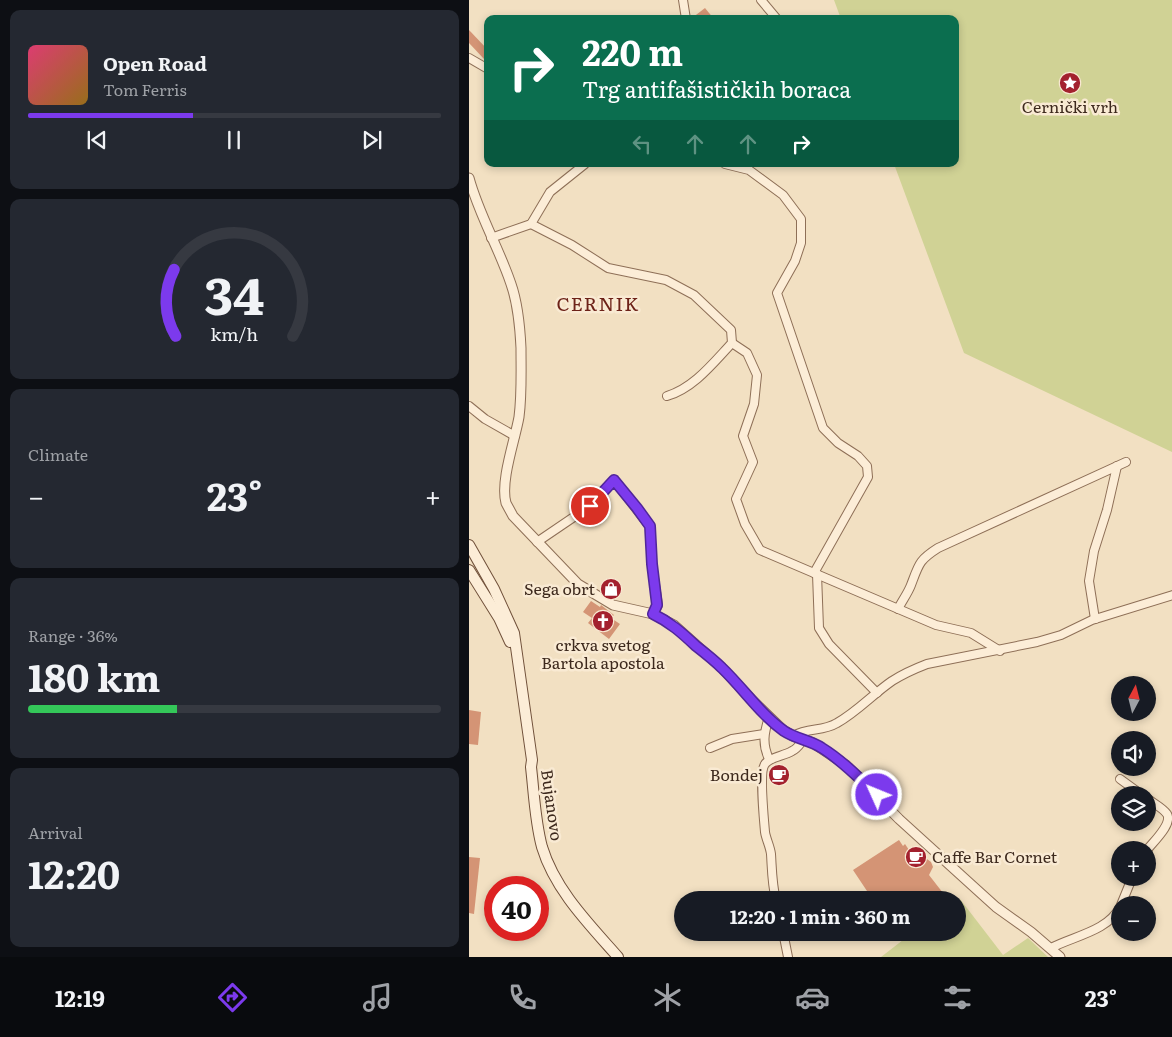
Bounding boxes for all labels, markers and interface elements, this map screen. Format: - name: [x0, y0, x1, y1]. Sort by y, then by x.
- text: 220 m: [582, 25, 683, 77]
- icon: right: [499, 35, 564, 100]
- text: Open Road: [103, 49, 207, 77]
- place icon: Cernički vrh: [1058, 71, 1082, 95]
- text: Trg antifašističkih boraca: [582, 72, 851, 105]
- text: Tom Ferris: [103, 77, 187, 101]
- place label: Cernički vrh: [1022, 94, 1119, 118]
- icon: previous: [83, 126, 111, 154]
- icon: pause: [220, 126, 248, 154]
- icon: next: [358, 126, 386, 154]
- icon: left: [628, 130, 656, 158]
- icon: ahead: [681, 130, 709, 158]
- icon: ahead: [734, 130, 762, 158]
- icon: right: [787, 130, 815, 158]
- text: 34: [204, 254, 265, 331]
- district label: CERNIK: [556, 289, 640, 317]
- text: km/h: [211, 320, 258, 347]
- text: Climate: [28, 442, 88, 466]
- text: 23°: [207, 466, 262, 523]
- text: −: [28, 474, 44, 516]
- text: +: [425, 474, 441, 516]
- pin: [569, 485, 611, 527]
- icon: arrive: [576, 492, 604, 520]
- place label: Sega obrt: [524, 576, 596, 600]
- shop icon: Sega obrt: [599, 577, 623, 601]
- church icon: crkva svetog Bartola apostola: [591, 609, 615, 633]
- text: Range · 36%: [28, 623, 118, 647]
- place label: crkva svetog Bartola apostola: [541, 632, 665, 674]
- text: 180 km: [28, 647, 160, 704]
- north arrow: [1111, 676, 1157, 721]
- map controls: [1111, 676, 1156, 941]
- button: sound: [1111, 731, 1156, 776]
- place label: Bondej: [710, 762, 763, 786]
- cafe icon: Bondej: [767, 763, 791, 787]
- street label: Bujanovo: [536, 768, 570, 842]
- position arrow: [850, 768, 902, 820]
- button: layers: [1111, 786, 1156, 831]
- text: Arrival: [28, 820, 83, 844]
- button: +: [1111, 841, 1156, 886]
- text: 12:20: [28, 844, 120, 901]
- place label: Caffe Bar Cornet: [932, 844, 1058, 868]
- cafe icon: Caffe Bar Cornet: [904, 845, 928, 869]
- speed limit sign: 40: [484, 876, 549, 941]
- button: −: [1111, 896, 1156, 941]
- text: 12:20 · 1 min · 360 m: [730, 902, 910, 930]
- icon: directions: [215, 980, 250, 1015]
- icon: music: [360, 980, 395, 1015]
- icon: phone: [505, 980, 540, 1015]
- icon: climate: [650, 980, 685, 1015]
- icon: car: [795, 980, 830, 1015]
- icon: filters: [940, 980, 975, 1015]
- text: 12:19: [55, 981, 105, 1014]
- text: 23°: [1085, 981, 1117, 1014]

